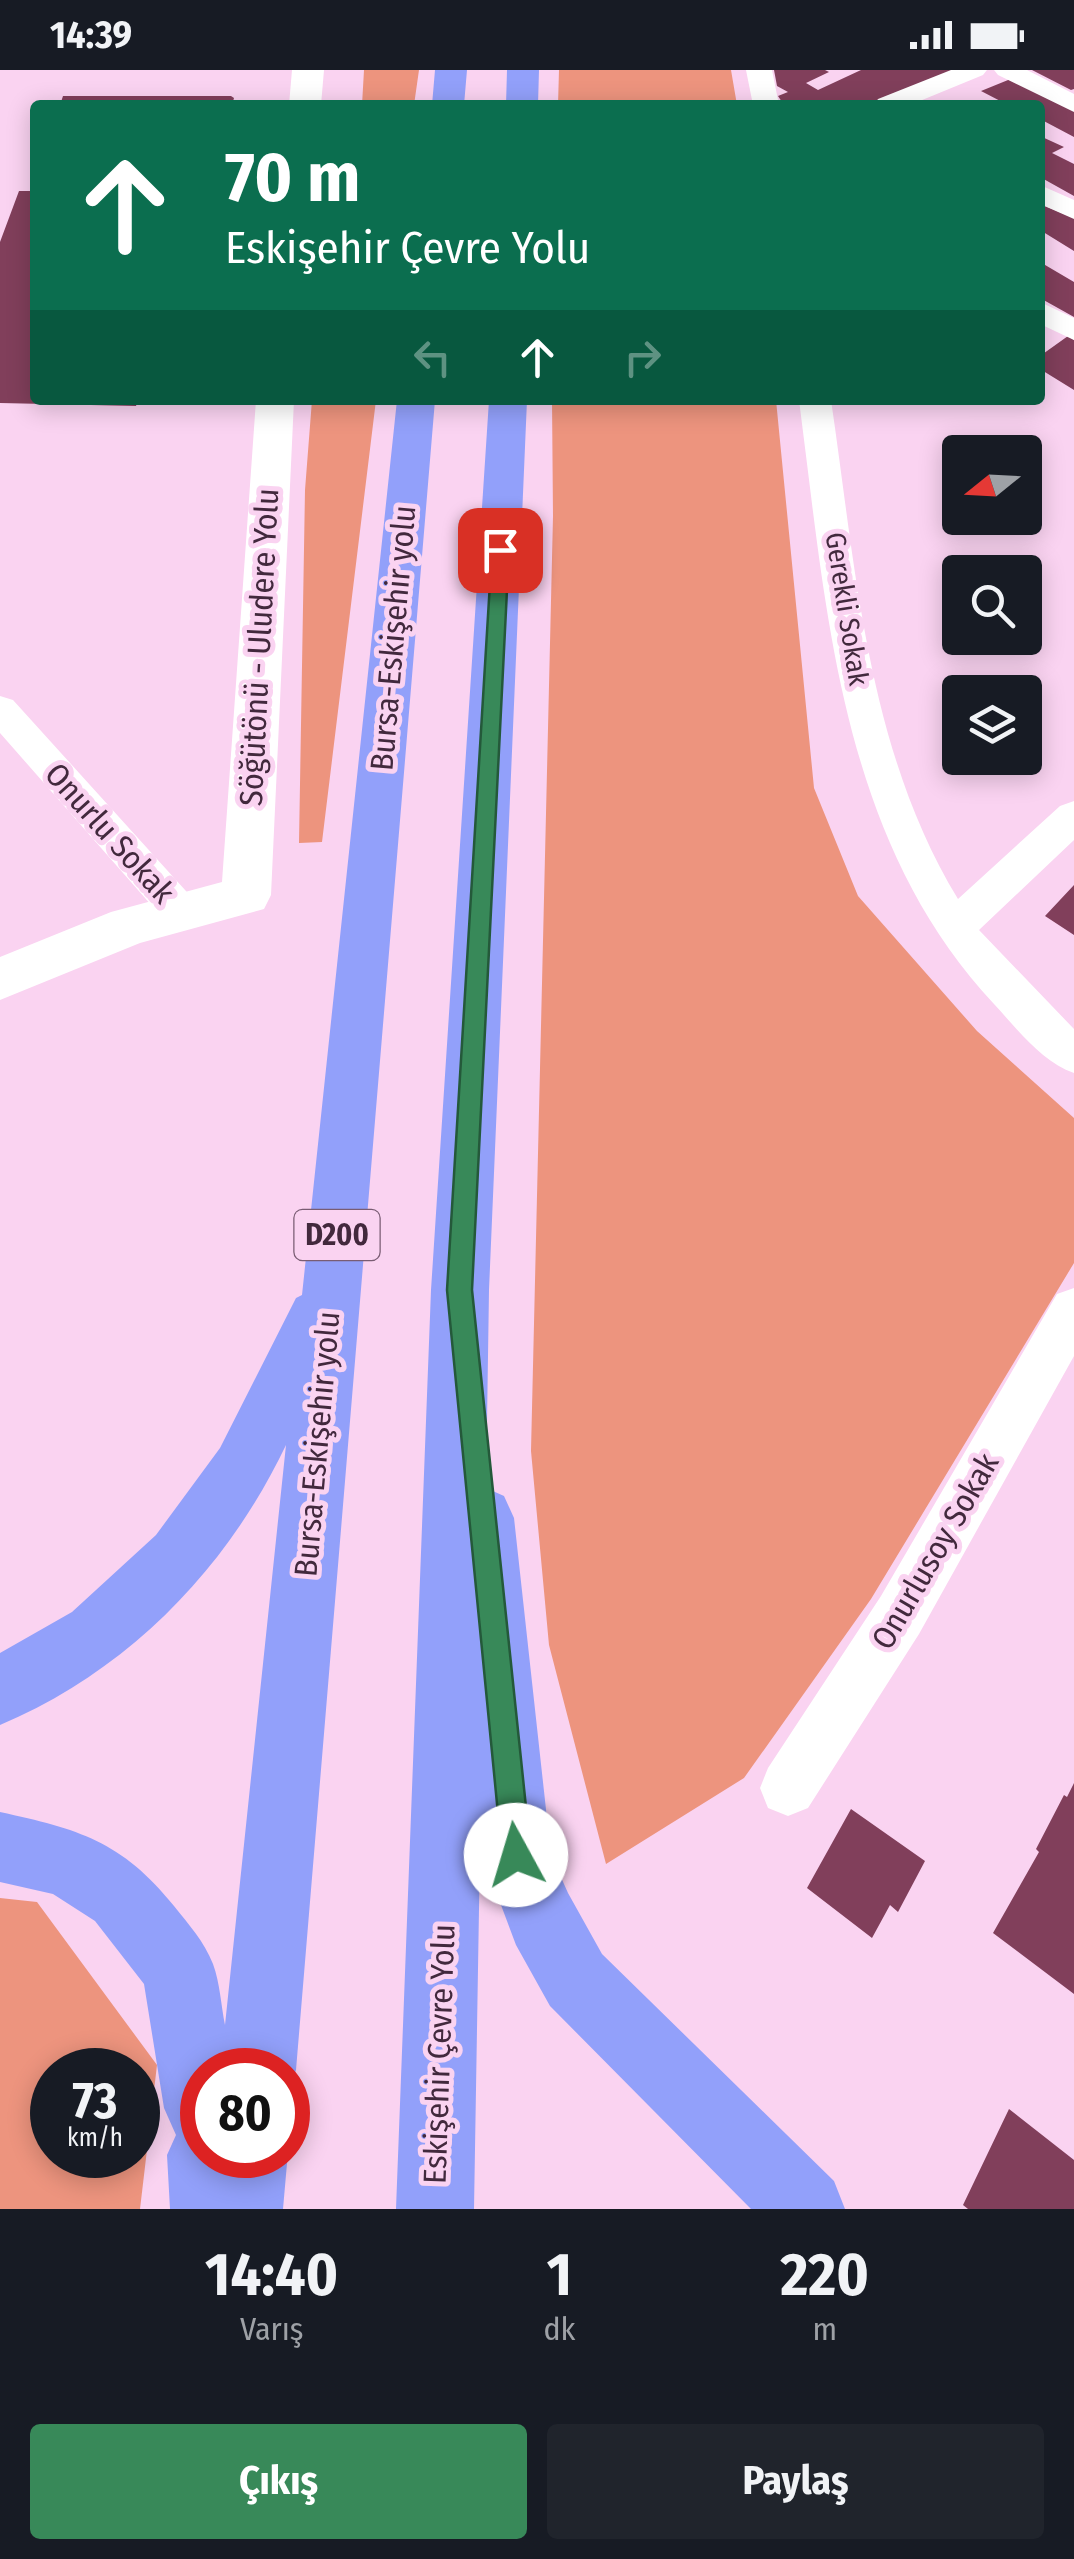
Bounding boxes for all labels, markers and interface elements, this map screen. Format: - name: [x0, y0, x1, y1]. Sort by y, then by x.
- text: 14:39: [50, 12, 132, 58]
- text: 70 m: [225, 136, 360, 220]
- icon: ahead: [60, 140, 190, 270]
- text: Eskişehir Çevre Yolu: [225, 221, 590, 275]
- icon: left: [405, 330, 460, 385]
- icon: ahead: [510, 330, 565, 385]
- icon: right: [615, 330, 670, 385]
- north arrow: [942, 435, 1042, 535]
- map controls: [942, 435, 1042, 775]
- street label: Söğütönü - Uludere Yolu: [232, 487, 286, 807]
- street label: Bursa-Eskişehir yolu: [362, 504, 424, 772]
- pin: [458, 508, 543, 593]
- icon: arrive: [473, 523, 528, 578]
- street label: Gerekli Sokak: [819, 530, 876, 689]
- button: search: [942, 555, 1042, 655]
- button: layers: [942, 675, 1042, 775]
- street label: Onurlu Sokak: [37, 755, 183, 911]
- road number: D200: [294, 1210, 380, 1260]
- street label: Bursa-Eskişehir yolu: [286, 1310, 348, 1578]
- street label: Onurlusoy Sokak: [864, 1446, 1006, 1656]
- position arrow: [464, 1803, 568, 1907]
- street label: Eskişehir Çevre Yolu: [415, 1924, 463, 2184]
- speed limit sign: 80: [180, 2048, 310, 2178]
- text: 73: [73, 2071, 117, 2131]
- text: km/h: [67, 2123, 123, 2153]
- text: 14:40: [205, 2239, 338, 2311]
- text: 1: [547, 2239, 572, 2311]
- text: 220: [781, 2239, 869, 2311]
- text: Varış: [240, 2310, 304, 2348]
- text: dk: [543, 2310, 576, 2348]
- text: m: [812, 2310, 837, 2348]
- button: Çıkış: [30, 2424, 527, 2539]
- button: Paylaş: [547, 2424, 1044, 2539]

